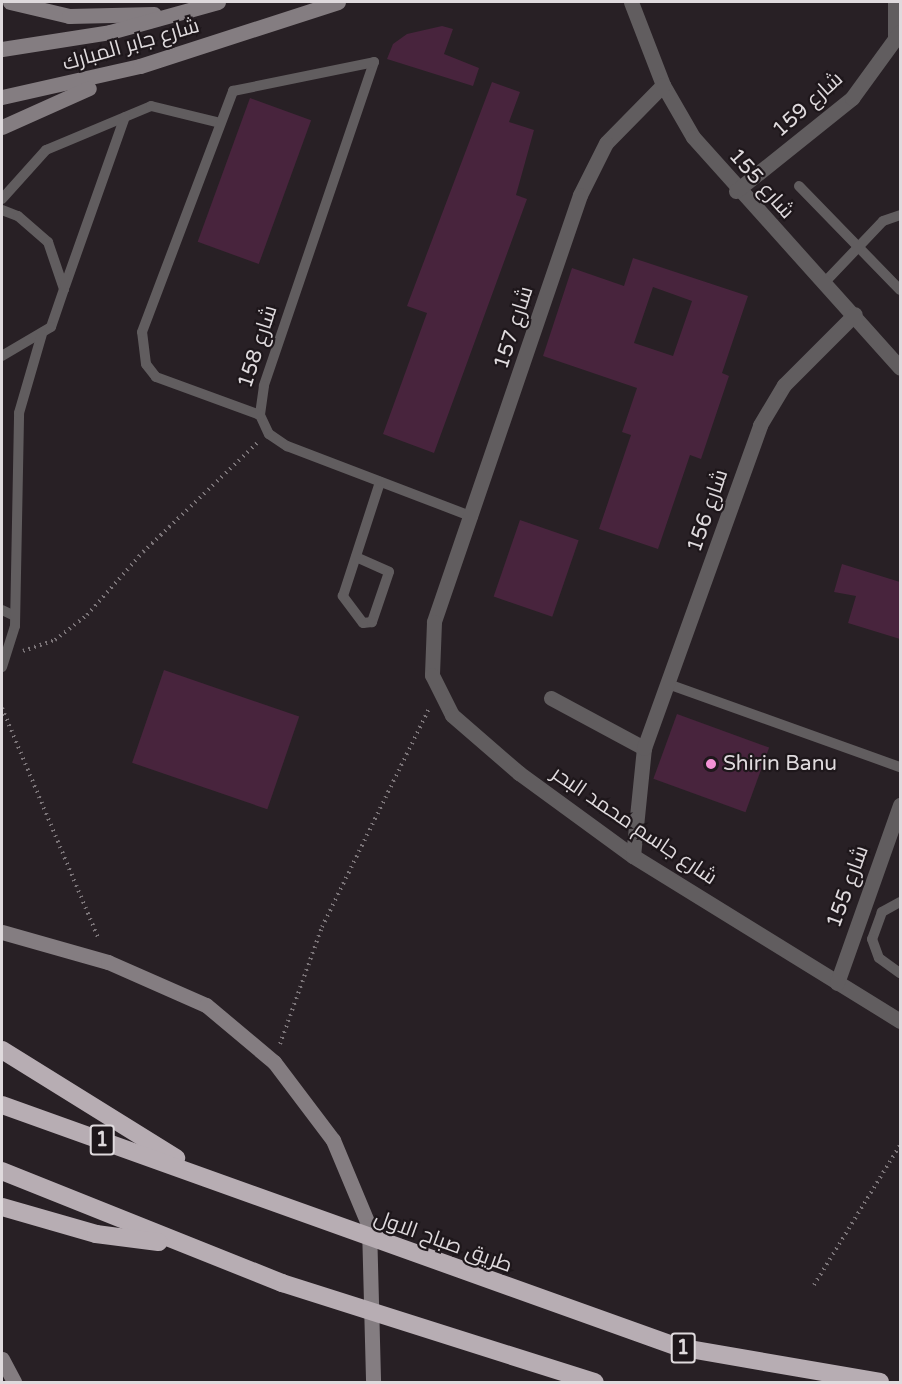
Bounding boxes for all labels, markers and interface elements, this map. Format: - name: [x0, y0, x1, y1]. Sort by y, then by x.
- street label: شارع جابر المبارك: [60, 13, 202, 77]
- street label: شارع 159: [768, 67, 848, 143]
- street label: شارع 155: [723, 144, 799, 224]
- street label: شارع 157: [489, 283, 539, 373]
- street label: شارع 158: [233, 302, 283, 392]
- street label: شارع 156: [682, 466, 734, 556]
- place label: Shirin Banu: [723, 751, 837, 777]
- marker: Shirin Banu: [704, 757, 718, 771]
- street label: شارع جاسم محمد البحر: [546, 761, 722, 891]
- street label: شارع 155: [822, 842, 874, 932]
- road number: 1: [88, 1123, 116, 1157]
- street label: طريق صباح الاول: [370, 1205, 516, 1279]
- road number: 1: [670, 1331, 696, 1365]

